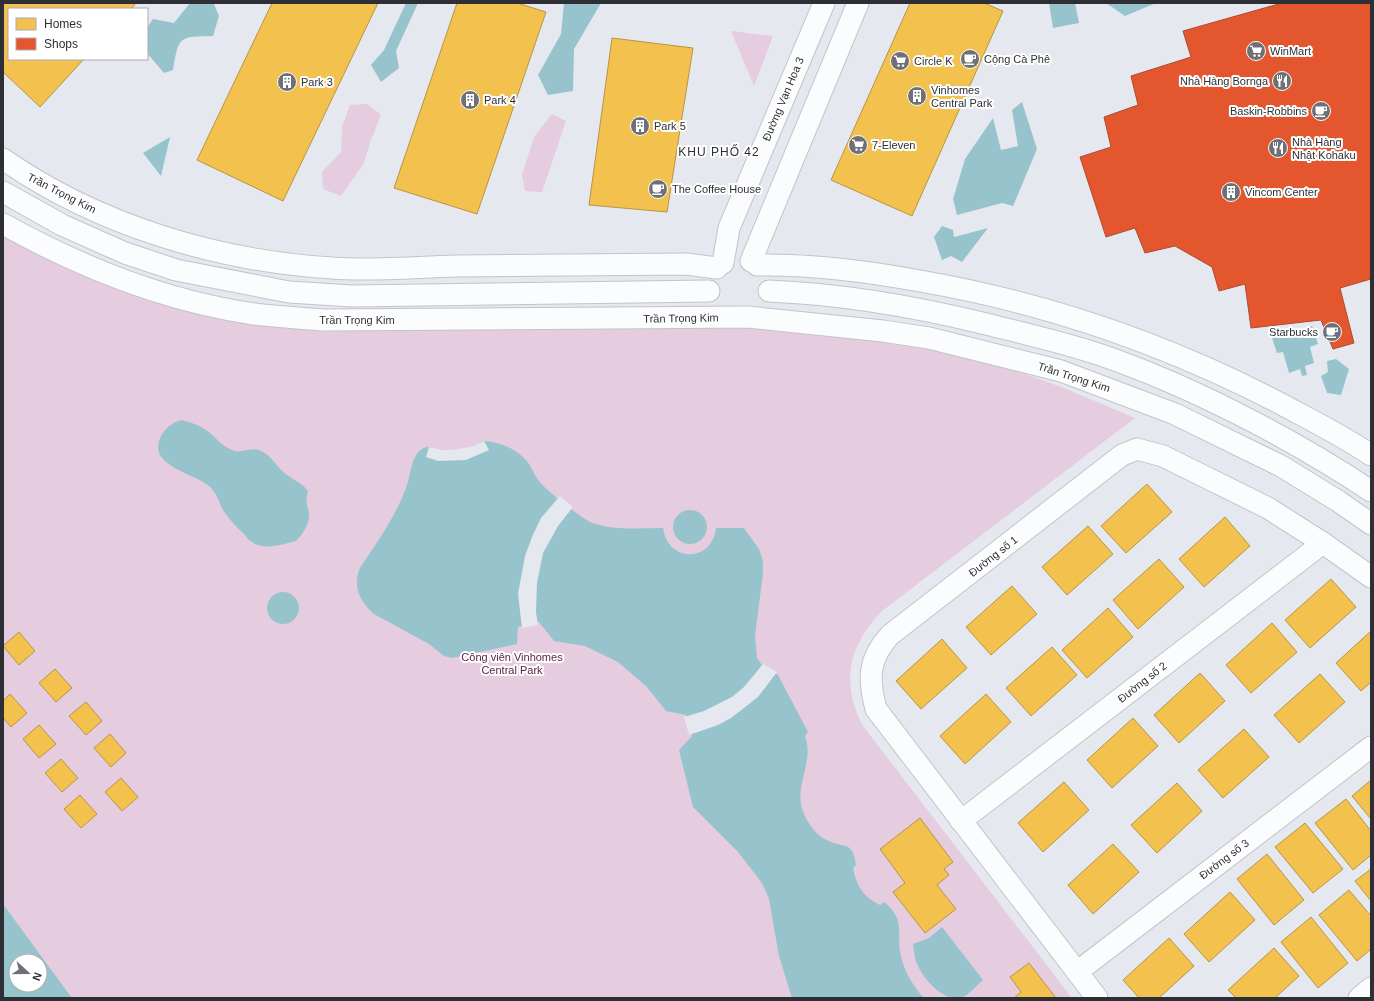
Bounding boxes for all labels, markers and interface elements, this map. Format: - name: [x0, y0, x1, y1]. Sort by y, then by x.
- legend: [8, 8, 148, 60]
- text: Homes: [44, 17, 82, 31]
- text: Shops: [44, 37, 78, 51]
- supermarket icon: WinMart: [1245, 40, 1267, 62]
- place label: WinMart: [1270, 45, 1311, 57]
- cafe icon: Cộng Cà Phê: [959, 48, 981, 70]
- supermarket icon: Circle K: [889, 50, 911, 72]
- place label: Cộng Cà Phê: [984, 53, 1050, 65]
- street label: Đường Vạn Hoa 3: [760, 55, 806, 143]
- place label: Circle K: [914, 55, 953, 67]
- restaurant icon: Nhà Hàng Bornga: [1271, 70, 1293, 92]
- building icon: Park 3: [276, 71, 298, 93]
- place label: Nhà Hàng Bornga: [1180, 75, 1269, 87]
- place label: Park 3: [301, 76, 333, 88]
- place label: Vinhomes Central Park: [931, 84, 993, 109]
- building icon: Vinhomes Central Park: [906, 85, 928, 107]
- building icon: Park 4: [459, 89, 481, 111]
- place label: Park 4: [484, 94, 516, 106]
- cafe icon: Baskin-Robbins: [1310, 100, 1332, 122]
- place label: Baskin-Robbins: [1230, 105, 1307, 117]
- building icon: Park 5: [629, 115, 651, 137]
- place label: Park 5: [654, 120, 686, 132]
- supermarket icon: 7-Eleven: [847, 134, 869, 156]
- place label: Nhà Hàng Nhật Kohaku: [1292, 136, 1356, 161]
- restaurant icon: Nhà Hàng Nhật Kohaku: [1267, 137, 1289, 159]
- place label: 7-Eleven: [872, 139, 915, 151]
- district label: KHU PHỐ 42: [678, 144, 760, 159]
- street label: Trần Trọng Kim: [26, 171, 98, 215]
- cafe icon: The Coffee House: [647, 178, 669, 200]
- building icon: Vincom Center: [1220, 181, 1242, 203]
- place label: The Coffee House: [672, 183, 761, 195]
- place label: Vincom Center: [1245, 186, 1318, 198]
- street label: Trần Trọng Kim: [643, 311, 719, 325]
- street label: Trần Trọng Kim: [319, 314, 395, 326]
- cafe icon: Starbucks: [1321, 321, 1343, 343]
- place label: Starbucks: [1269, 326, 1318, 338]
- street label: Trần Trọng Kim: [1036, 360, 1112, 394]
- street label: Đường số 1: [966, 533, 1020, 579]
- park label: Công viên Vinhomes Central Park: [461, 651, 563, 676]
- street label: Đường số 2: [1115, 659, 1169, 705]
- street label: Đường số 3: [1197, 837, 1251, 881]
- north arrow: [8, 953, 48, 993]
- text: N: [30, 971, 44, 982]

